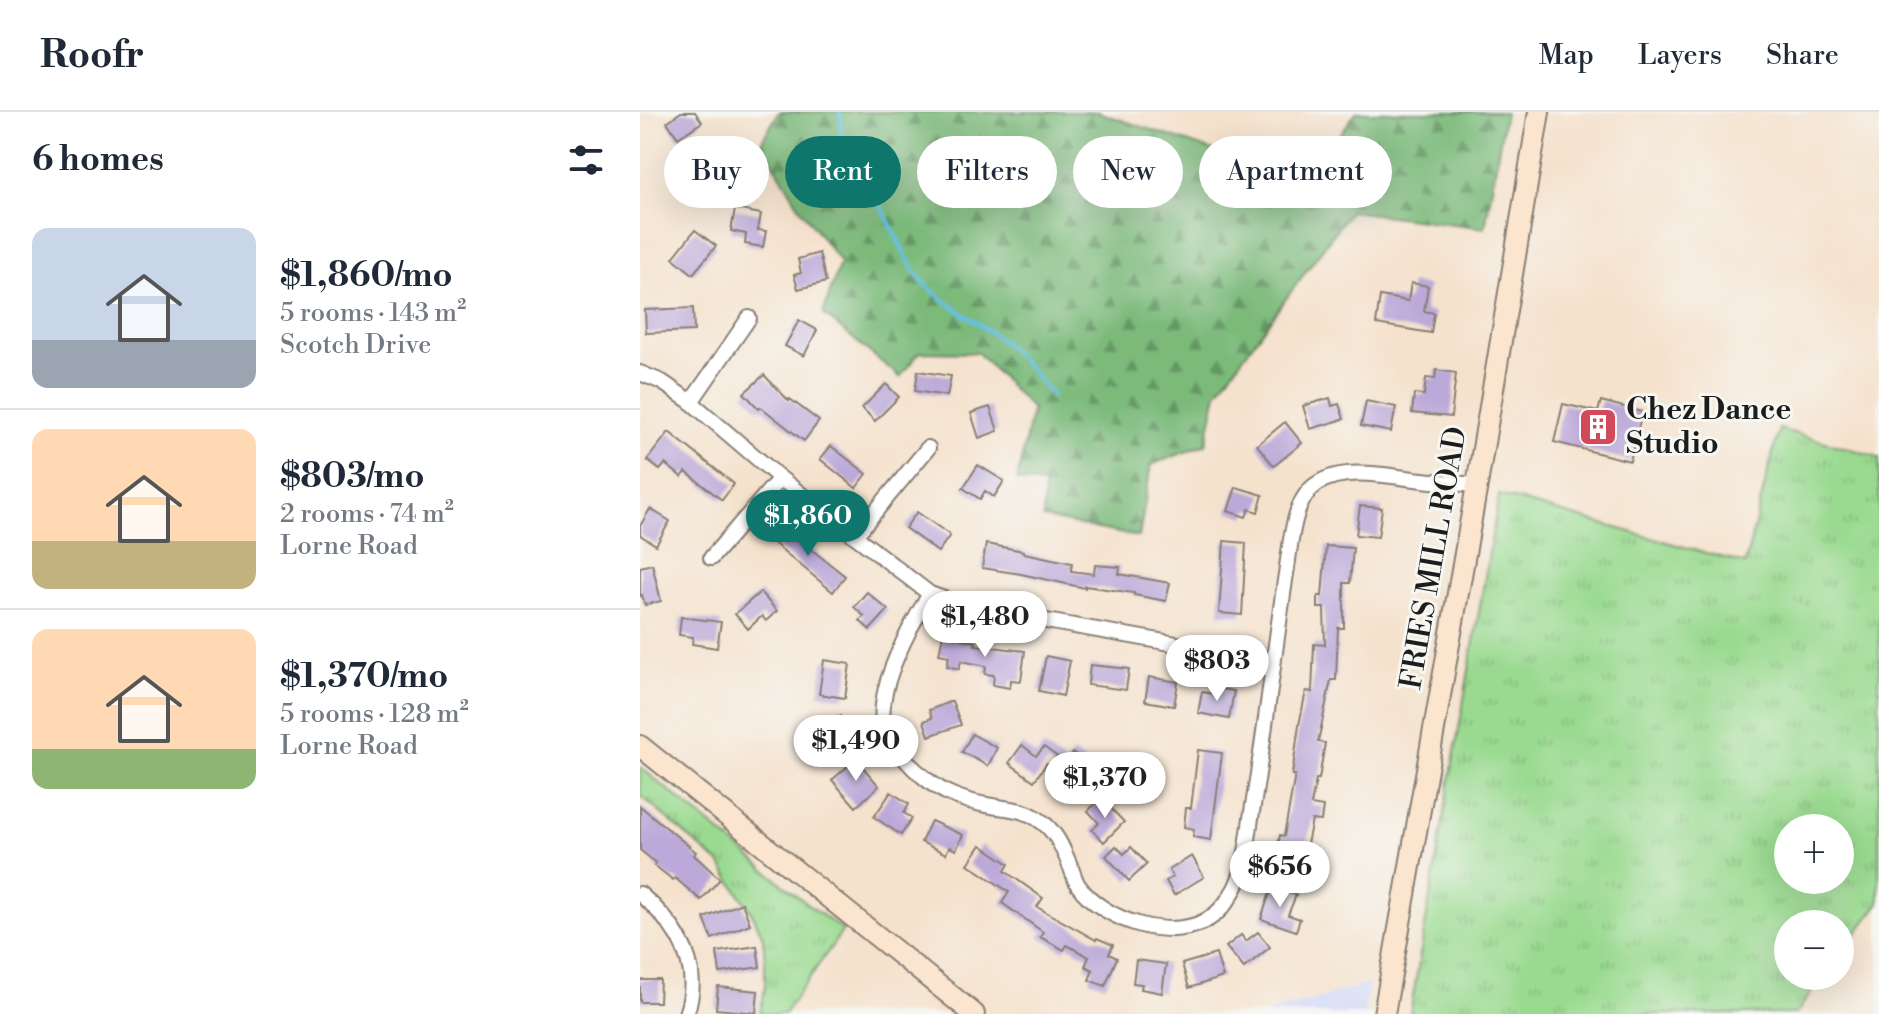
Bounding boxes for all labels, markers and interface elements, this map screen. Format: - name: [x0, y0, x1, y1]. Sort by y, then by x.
- text: Roofr: [40, 32, 144, 79]
- text: Map: [1539, 38, 1594, 73]
- text: Layers: [1638, 38, 1722, 73]
- text: Share: [1766, 38, 1839, 73]
- chip: Buy: [664, 136, 769, 208]
- chip: Rent: [785, 136, 901, 208]
- chip: Filters: [917, 136, 1057, 208]
- chip: New: [1073, 136, 1183, 208]
- chip: Apartment: [1199, 136, 1392, 208]
- icon: filters: [564, 138, 608, 182]
- text: 6 homes: [32, 139, 164, 181]
- text: $1,860/mo: [280, 255, 453, 297]
- icon: home: [96, 260, 192, 356]
- text: 5 rooms · 143 m²: [280, 297, 466, 329]
- text: Scotch Drive: [280, 329, 431, 361]
- place label: Chez Dance Studio: [1626, 391, 1791, 463]
- building icon: Chez Dance Studio: [1577, 406, 1619, 448]
- street label: FRIES MILL ROAD: [1392, 424, 1476, 692]
- text: $803/mo: [280, 456, 424, 498]
- icon: home: [96, 461, 192, 557]
- pin: $1,860: [743, 490, 873, 558]
- text: 2 rooms · 74 m²: [280, 498, 454, 530]
- text: $1,860: [764, 500, 852, 532]
- text: Lorne Road: [280, 530, 418, 562]
- pin: $1,480: [920, 591, 1050, 659]
- text: $1,480: [940, 601, 1030, 633]
- pin: $803: [1170, 635, 1264, 703]
- text: $803: [1184, 645, 1250, 677]
- text: $1,370/mo: [280, 656, 448, 698]
- icon: home: [96, 661, 192, 757]
- text: 5 rooms · 128 m²: [280, 698, 469, 730]
- pin: $1,490: [791, 715, 921, 783]
- text: $1,490: [812, 725, 900, 757]
- text: Lorne Road: [280, 730, 418, 762]
- pin: $1,370: [1040, 752, 1170, 820]
- text: $1,370: [1063, 762, 1147, 794]
- map controls: [1774, 814, 1854, 990]
- button: +: [1774, 814, 1854, 894]
- pin: $656: [1233, 841, 1327, 909]
- text: $656: [1248, 851, 1312, 883]
- button: −: [1774, 910, 1854, 990]

